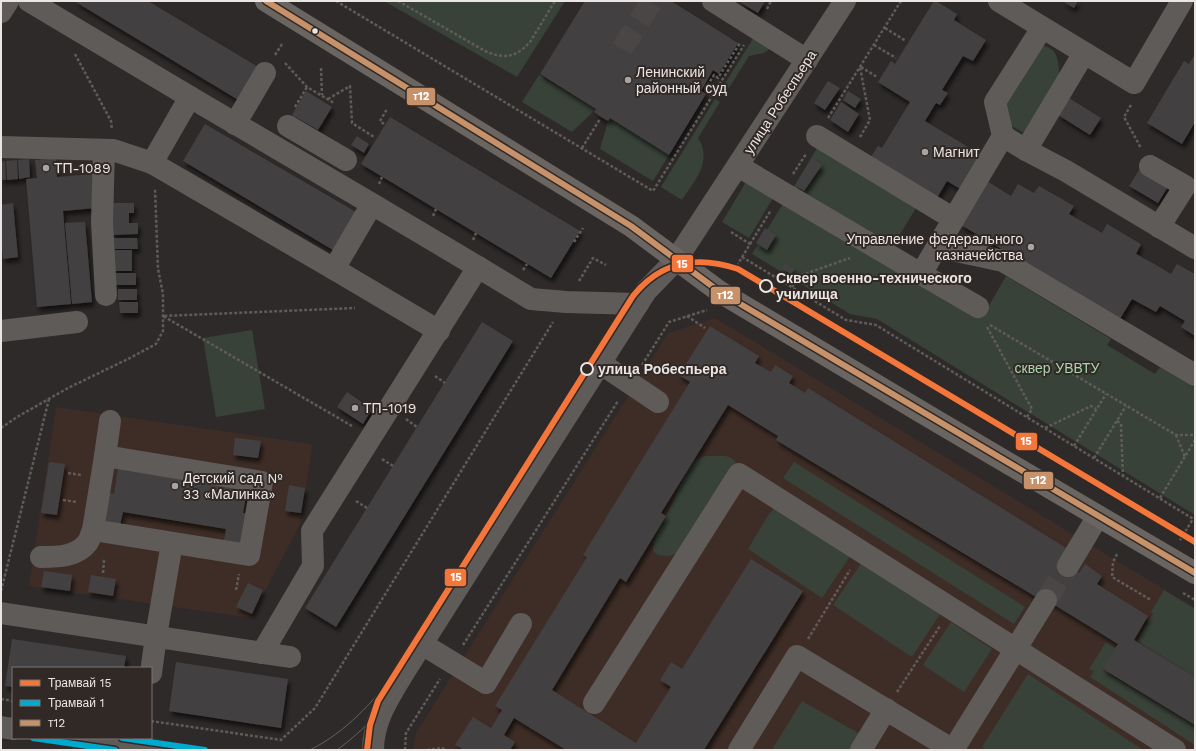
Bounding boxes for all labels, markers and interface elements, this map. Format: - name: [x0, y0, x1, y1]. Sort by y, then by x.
- unlabelled marker: [310, 26, 320, 36]
- street label: улица Робеспьера: [740, 47, 820, 157]
- place label: Ленинский районный суд: [636, 64, 727, 96]
- marker: Ленинский районный суд: [623, 75, 633, 85]
- line badge: т12: [406, 87, 436, 106]
- text: т12: [413, 90, 430, 103]
- place label: Магнит: [933, 144, 980, 160]
- marker: Магнит: [920, 147, 930, 157]
- place label: ТП-1089: [54, 160, 111, 176]
- marker: ТП-1089: [41, 163, 51, 173]
- place label: Управление федерального казначейства: [846, 231, 1023, 263]
- marker: Управление федерального казначейства: [1026, 242, 1036, 252]
- line badge: 15: [671, 254, 694, 273]
- text: 15: [676, 258, 688, 271]
- place label: Сквер военно-технического училища: [776, 270, 972, 302]
- marker: Сквер военно-технического училища: [759, 279, 773, 293]
- line badge: т12: [710, 286, 741, 305]
- text: т12: [717, 289, 734, 302]
- park label: сквер УВВТУ: [1015, 360, 1100, 376]
- place label: улица Робеспьера: [598, 361, 727, 377]
- marker: улица Робеспьера: [580, 362, 594, 376]
- place label: ТП-1019: [363, 400, 416, 416]
- marker: ТП-1019: [350, 403, 360, 413]
- line badge: 15: [1015, 432, 1038, 451]
- text: 15: [1020, 435, 1032, 448]
- place label: Детский сад № 33 «Малинка»: [183, 470, 283, 502]
- line badge: т12: [1023, 471, 1054, 490]
- text: т12: [1030, 474, 1047, 487]
- marker: Детский сад № 33 «Малинка»: [170, 481, 180, 491]
- line badge: 15: [444, 568, 467, 587]
- text: 15: [450, 571, 462, 584]
- legend: [12, 667, 152, 739]
- text: Трамвай 15: [48, 676, 111, 690]
- text: Трамвай 1: [48, 696, 104, 710]
- text: т12: [48, 716, 65, 730]

